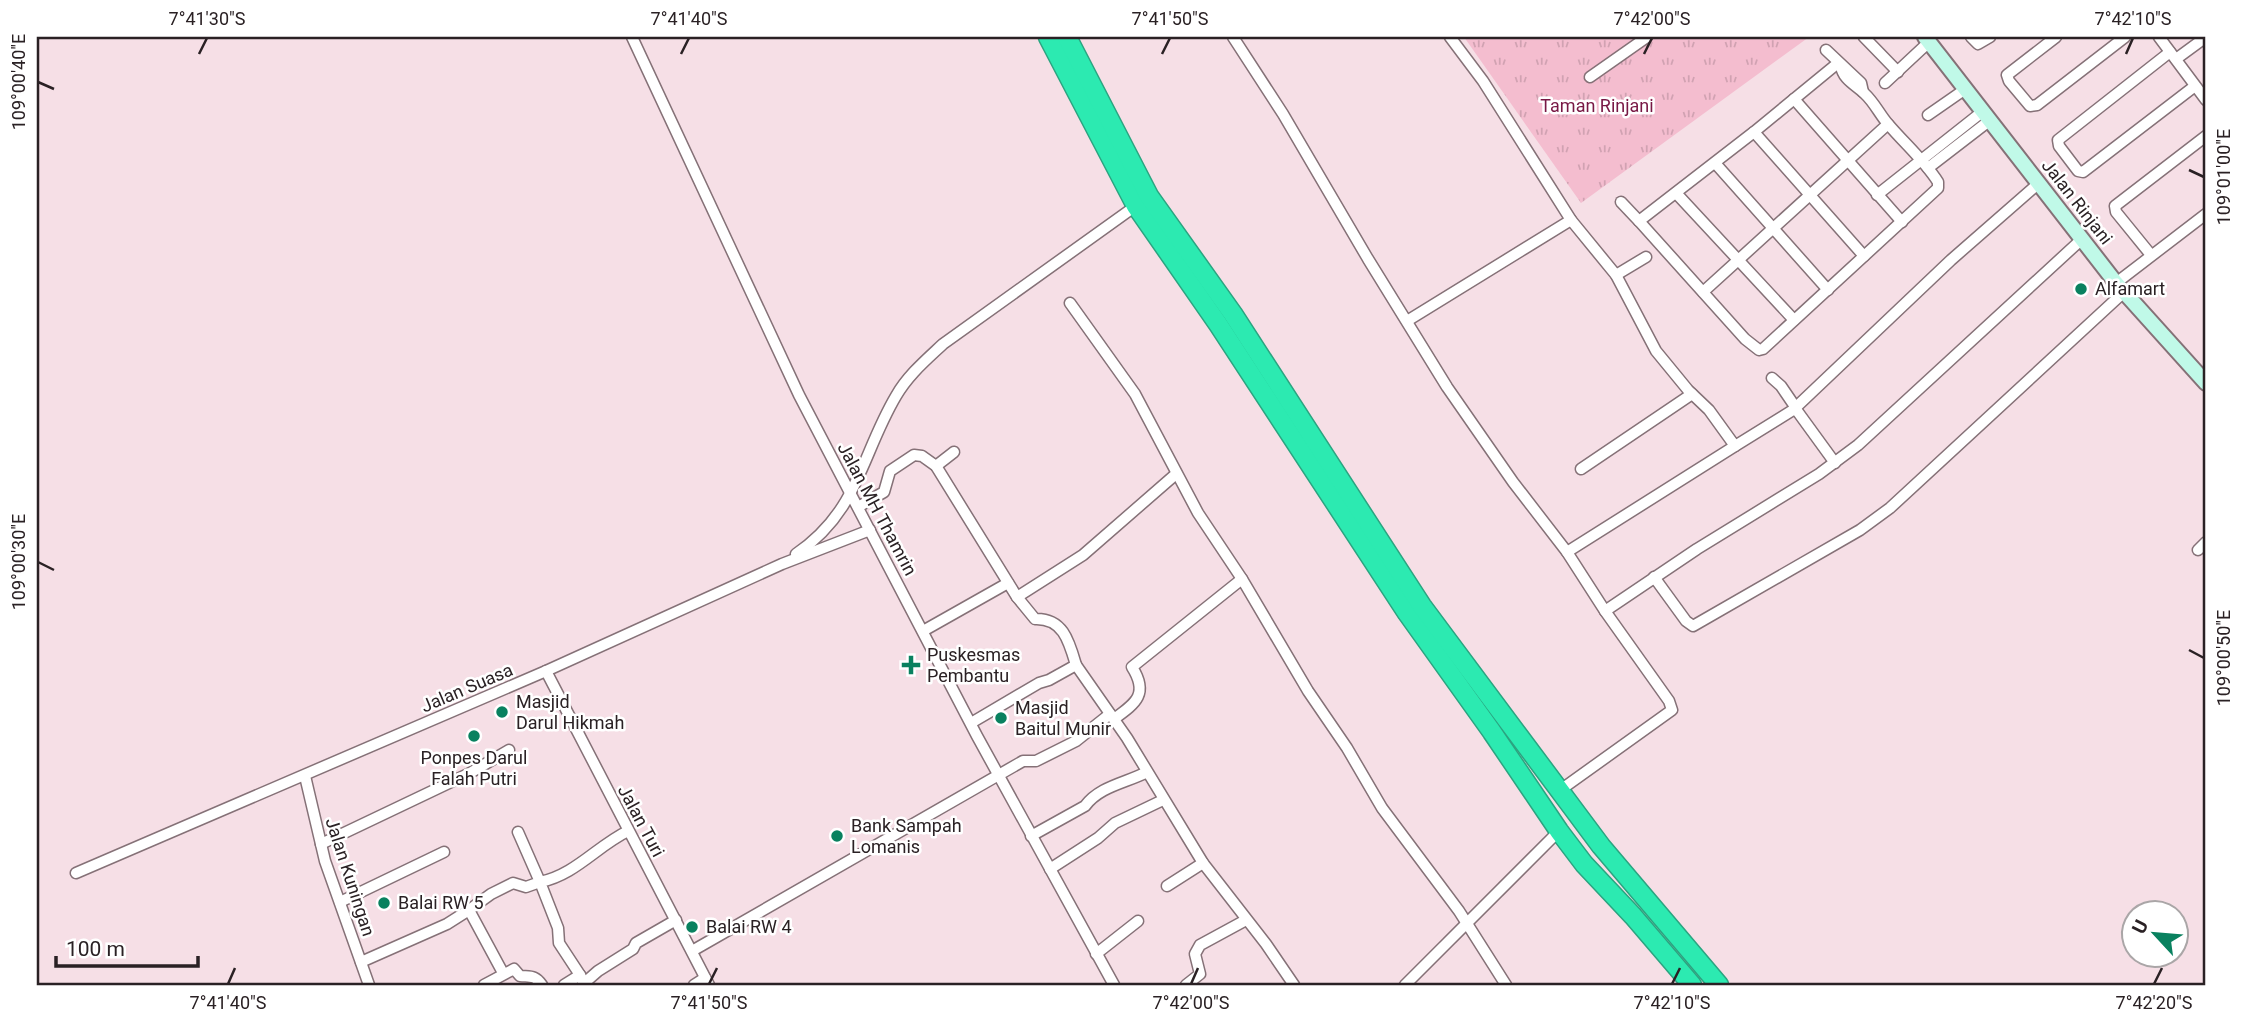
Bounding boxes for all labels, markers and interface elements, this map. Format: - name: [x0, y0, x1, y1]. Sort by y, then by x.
- text: 7°41'30"S: [169, 8, 246, 29]
- text: 7°41'40"S: [651, 8, 728, 29]
- text: 7°41'50"S: [1132, 8, 1209, 29]
- text: 7°42'00"S: [1614, 8, 1691, 29]
- text: 7°42'10"S: [2095, 8, 2172, 29]
- text: 109°00'40"E: [8, 34, 29, 130]
- park label: Taman Rinjani: [1540, 95, 1654, 116]
- text: 109°01'00"E: [2213, 129, 2234, 225]
- street label: Jalan Rinjani: [2038, 155, 2117, 248]
- place label: Alfamart: [2095, 278, 2165, 299]
- marker: Alfamart: [2073, 281, 2089, 297]
- street label: Jalan MH Thamrin: [834, 439, 921, 579]
- text: 109°00'30"E: [8, 514, 29, 610]
- text: 109°00'50"E: [2213, 610, 2234, 706]
- place label: Puskesmas Pembantu: [927, 644, 1020, 686]
- marker: Puskesmas Pembantu: [901, 655, 921, 675]
- street label: Jalan Suasa: [418, 659, 516, 716]
- place label: Masjid Darul Hikmah: [516, 691, 624, 733]
- place label: Masjid Baitul Munir: [1015, 697, 1111, 739]
- marker: Masjid Darul Hikmah: [494, 704, 510, 720]
- marker: Masjid Baitul Munir: [993, 710, 1009, 726]
- marker: Ponpes Darul Falah Putri: [466, 728, 482, 744]
- place label: Ponpes Darul Falah Putri: [421, 747, 527, 789]
- street label: Jalan Turi: [614, 781, 669, 860]
- street label: Jalan Kuningan: [321, 815, 380, 939]
- place label: Bank Sampah Lomanis: [851, 815, 962, 857]
- marker: Bank Sampah Lomanis: [829, 828, 845, 844]
- place label: Balai RW 5: [398, 892, 484, 913]
- marker: Balai RW 5: [376, 895, 392, 911]
- north arrow: [2120, 900, 2190, 970]
- place label: Balai RW 4: [706, 916, 792, 937]
- text: U: [2127, 916, 2153, 937]
- marker: Balai RW 4: [684, 919, 700, 935]
- scale bar: [56, 924, 198, 968]
- text: 100 m: [66, 937, 125, 961]
- text: 7°41'40"S: [190, 992, 267, 1013]
- text: 7°41'50"S: [671, 992, 748, 1013]
- text: 7°42'00"S: [1153, 992, 1230, 1013]
- text: 7°42'10"S: [1634, 992, 1711, 1013]
- text: 7°42'20"S: [2116, 992, 2193, 1013]

